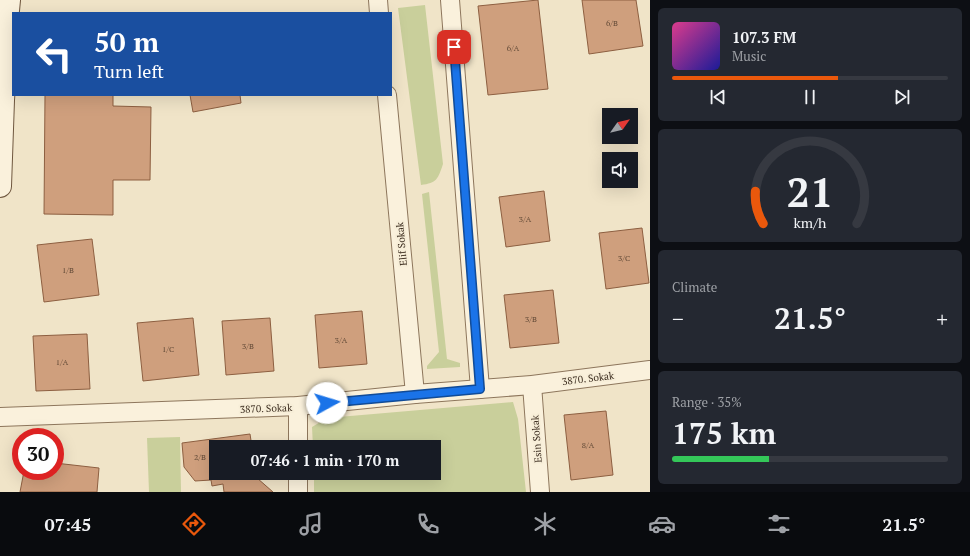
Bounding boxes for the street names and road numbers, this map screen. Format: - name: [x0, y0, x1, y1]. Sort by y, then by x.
- street label: Elif Sokak: [393, 221, 410, 266]
- street label: 3870. Sokak: [561, 369, 616, 388]
- street label: 3870. Sokak: [240, 401, 293, 416]
- street label: Esin Sokak: [528, 414, 545, 463]

